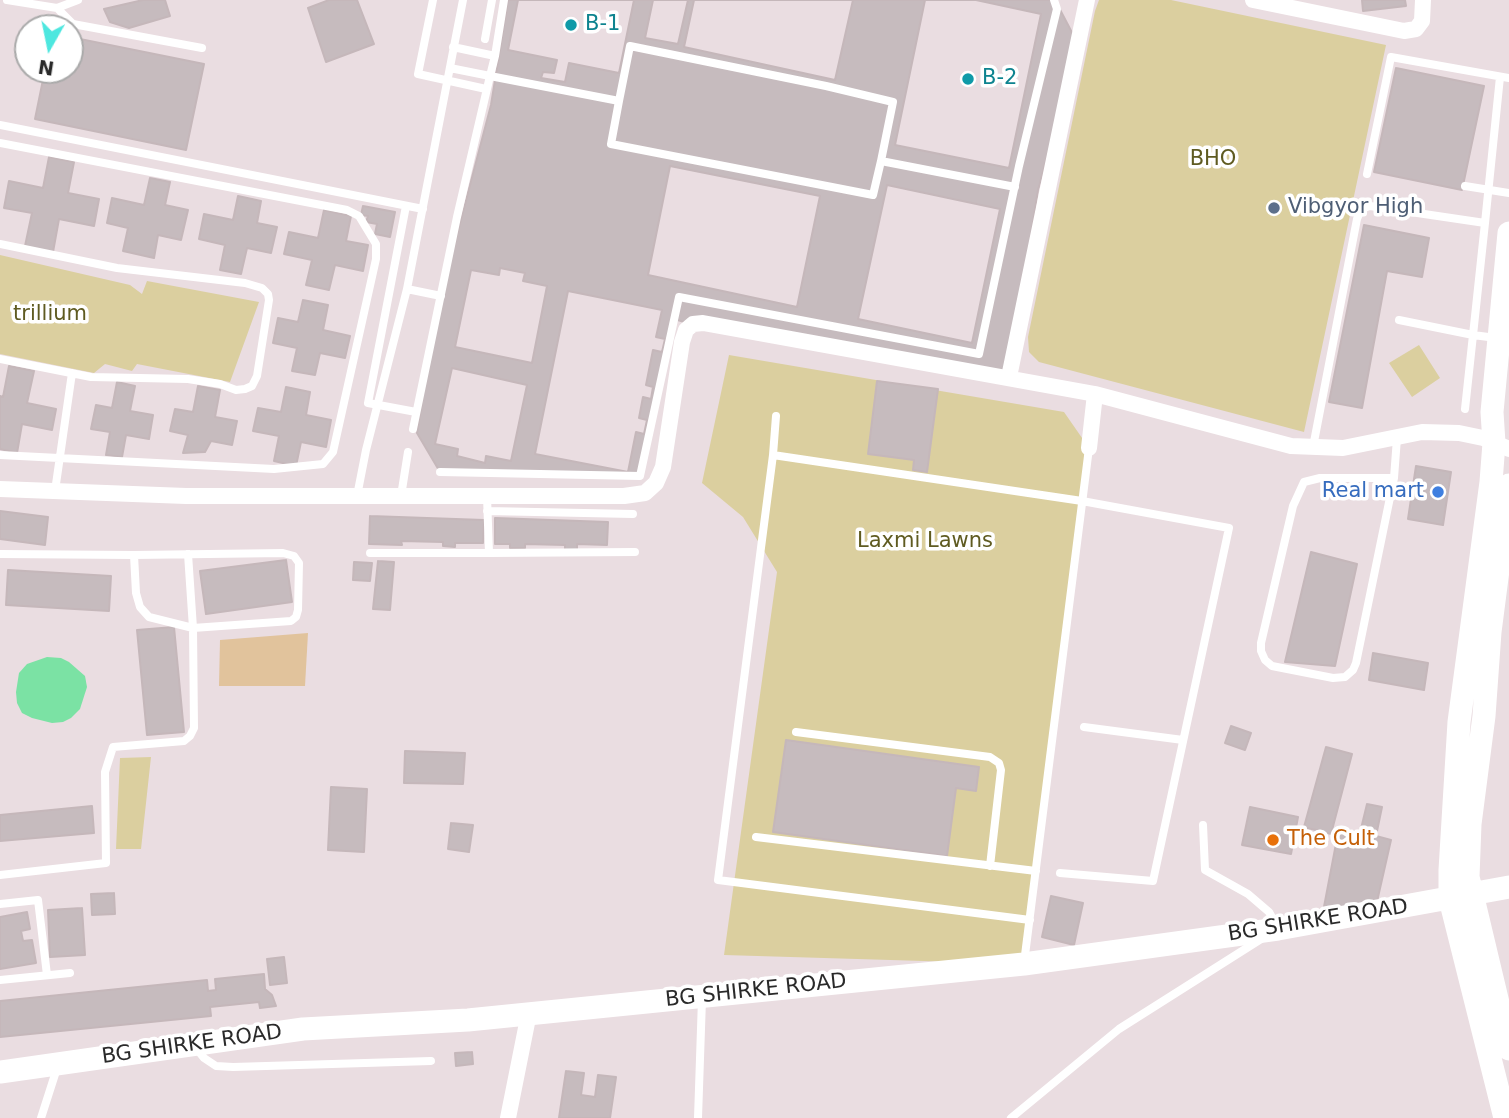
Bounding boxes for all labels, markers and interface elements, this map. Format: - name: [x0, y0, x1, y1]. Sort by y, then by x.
- place label: B-1: [585, 12, 620, 38]
- north arrow: [14, 14, 84, 84]
- marker: B-1: [563, 17, 579, 33]
- text: N: [36, 56, 56, 80]
- place label: B-2: [982, 66, 1017, 92]
- marker: B-2: [960, 71, 976, 87]
- park label: BHO: [1190, 147, 1236, 173]
- place label: Vibgyor High: [1288, 195, 1423, 221]
- marker: Vibgyor High: [1266, 200, 1282, 216]
- park label: trillium: [13, 302, 87, 328]
- place label: Real mart: [1322, 479, 1424, 505]
- marker: Real mart: [1430, 484, 1446, 500]
- park label: Laxmi Lawns: [857, 529, 993, 555]
- place label: The Cult: [1287, 827, 1375, 853]
- marker: The Cult: [1265, 832, 1281, 848]
- street label: BG SHIRKE ROAD: [1226, 894, 1410, 948]
- street label: BG SHIRKE ROAD: [664, 969, 848, 1013]
- street label: BG SHIRKE ROAD: [100, 1020, 284, 1070]

